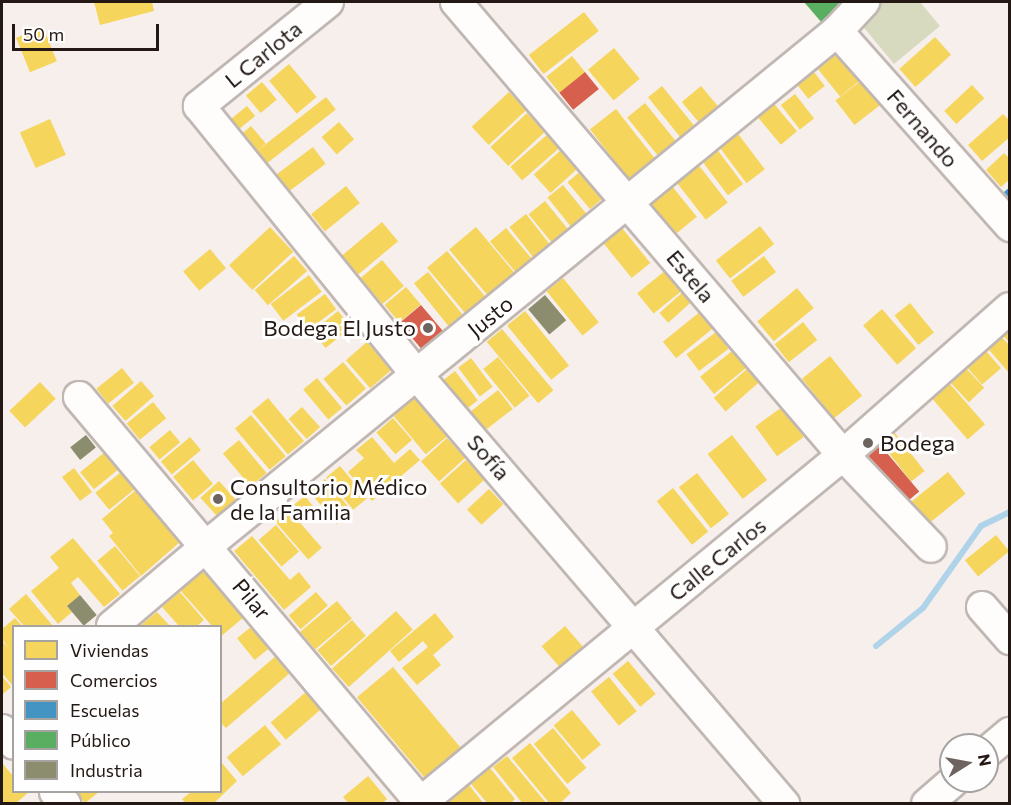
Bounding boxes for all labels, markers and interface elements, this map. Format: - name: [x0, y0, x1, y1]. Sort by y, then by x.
- scale bar: [15, 12, 162, 50]
- street label: L Carlota: [219, 15, 307, 93]
- text: 50 m: [23, 23, 64, 45]
- street label: Fernando: [882, 83, 964, 173]
- street label: Estela: [661, 244, 721, 308]
- street label: Justo: [462, 290, 518, 342]
- place label: Bodega El Justo: [263, 315, 416, 341]
- marker: Bodega El Justo: [421, 321, 435, 335]
- street label: Sofía: [462, 429, 516, 485]
- place label: Bodega: [880, 430, 955, 456]
- marker: Bodega: [861, 436, 875, 450]
- place label: Consultorio Médico de la Familia: [230, 473, 428, 524]
- marker: Consultorio Médico de la Familia: [211, 492, 225, 506]
- street label: Calle Carlos: [663, 512, 771, 606]
- street label: Pilar: [227, 573, 277, 625]
- legend: [12, 625, 222, 793]
- text: Viviendas: [70, 639, 149, 661]
- text: Comercios: [70, 669, 157, 691]
- text: Escuelas: [70, 699, 139, 721]
- text: Público: [70, 729, 131, 751]
- north arrow: [939, 733, 999, 793]
- text: N: [975, 752, 996, 768]
- text: Industria: [70, 759, 143, 781]

